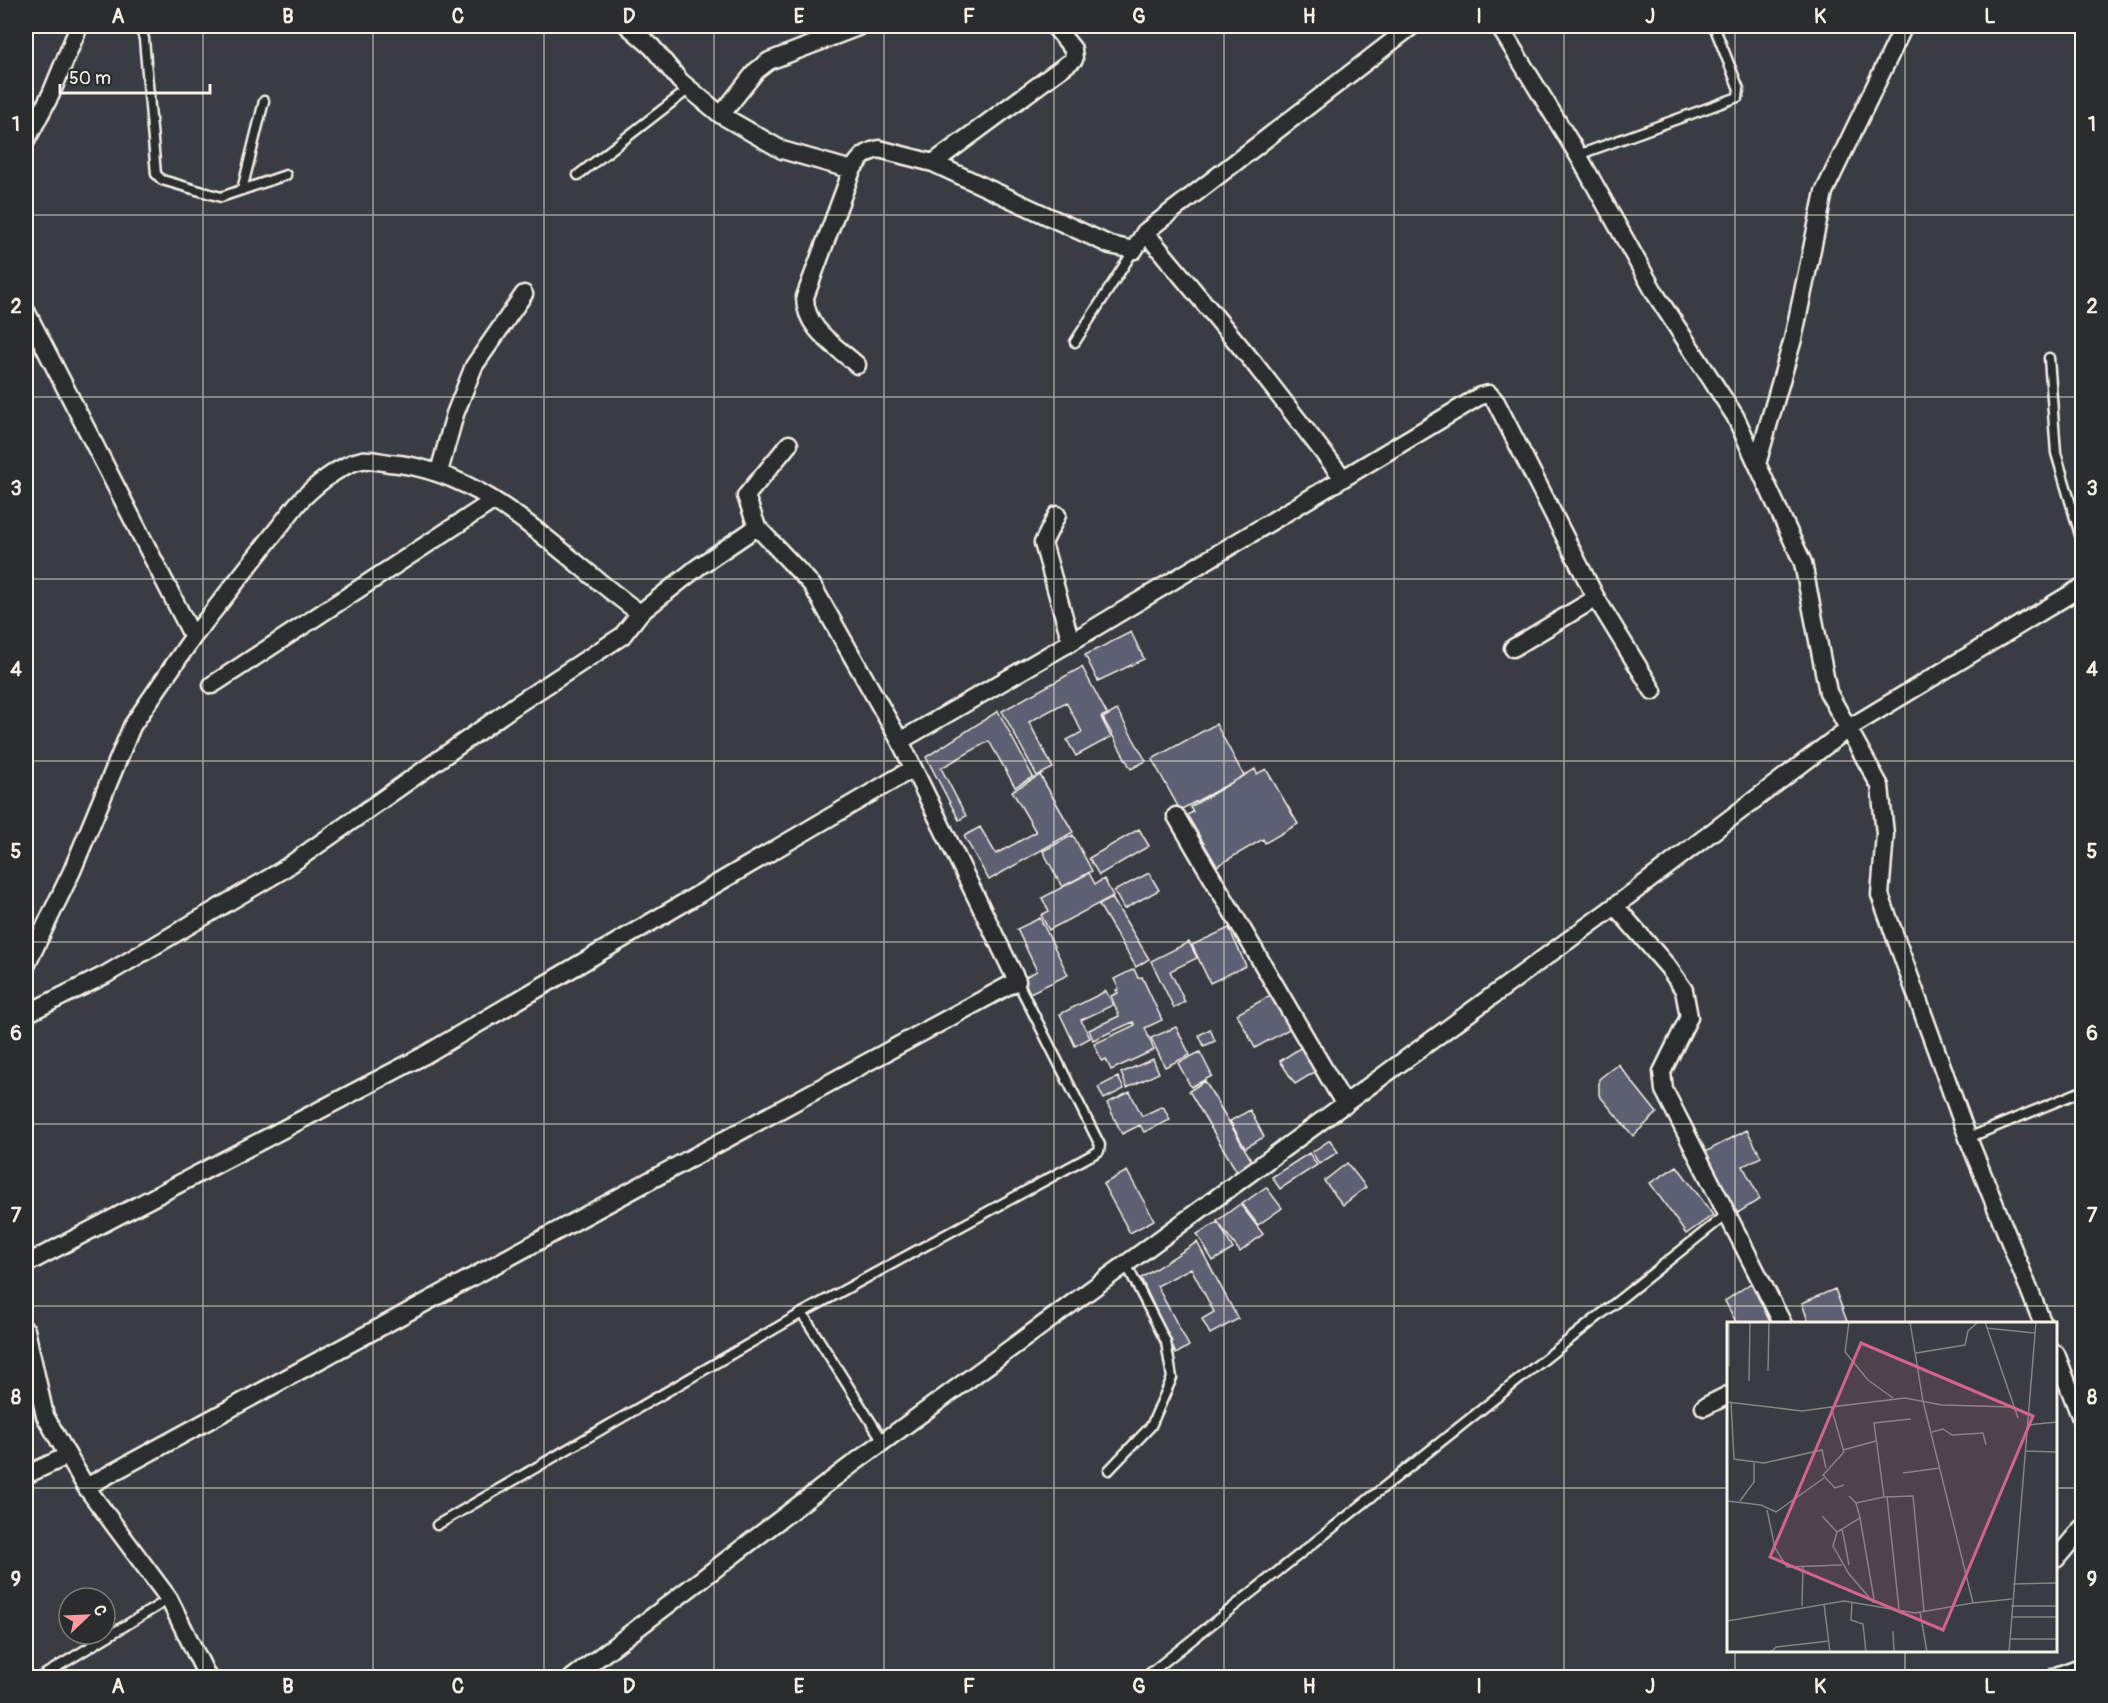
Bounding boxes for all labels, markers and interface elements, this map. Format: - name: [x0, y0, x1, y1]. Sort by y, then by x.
- text: A: [112, 4, 125, 29]
- text: B: [282, 4, 294, 29]
- text: C: [452, 4, 464, 29]
- text: D: [623, 4, 636, 29]
- text: E: [794, 4, 805, 29]
- text: F: [963, 4, 975, 29]
- text: G: [1132, 4, 1146, 29]
- text: H: [1303, 4, 1316, 29]
- text: I: [1476, 4, 1482, 29]
- text: J: [1645, 4, 1655, 29]
- text: K: [1814, 4, 1826, 29]
- text: L: [1984, 4, 1996, 29]
- scale bar: [60, 57, 210, 95]
- text: 50 m: [69, 67, 111, 90]
- text: 1: [12, 112, 20, 137]
- text: 1: [2088, 112, 2096, 137]
- text: 2: [10, 294, 22, 319]
- text: 2: [2086, 294, 2098, 319]
- text: 3: [10, 476, 22, 501]
- text: 3: [2086, 476, 2098, 501]
- text: 4: [10, 657, 22, 682]
- text: 4: [2086, 657, 2098, 682]
- text: 5: [11, 839, 22, 864]
- text: 5: [2087, 839, 2098, 864]
- text: 6: [10, 1021, 22, 1046]
- text: 6: [2086, 1021, 2098, 1046]
- text: 7: [11, 1203, 22, 1228]
- text: 7: [2087, 1203, 2098, 1228]
- inset map: [1727, 1322, 2057, 1652]
- text: 8: [11, 1385, 21, 1410]
- text: 8: [2087, 1385, 2097, 1410]
- text: 9: [11, 1567, 21, 1592]
- text: 9: [2087, 1567, 2097, 1592]
- north arrow: [57, 1586, 117, 1646]
- text: С: [89, 1602, 111, 1619]
- text: A: [112, 1674, 125, 1699]
- text: B: [282, 1674, 294, 1699]
- text: C: [452, 1674, 464, 1699]
- text: D: [623, 1674, 636, 1699]
- text: E: [794, 1674, 805, 1699]
- text: F: [963, 1674, 975, 1699]
- text: G: [1132, 1674, 1146, 1699]
- text: H: [1303, 1674, 1316, 1699]
- text: I: [1476, 1674, 1482, 1699]
- text: J: [1645, 1674, 1655, 1699]
- text: K: [1814, 1674, 1826, 1699]
- text: L: [1984, 1674, 1996, 1699]

